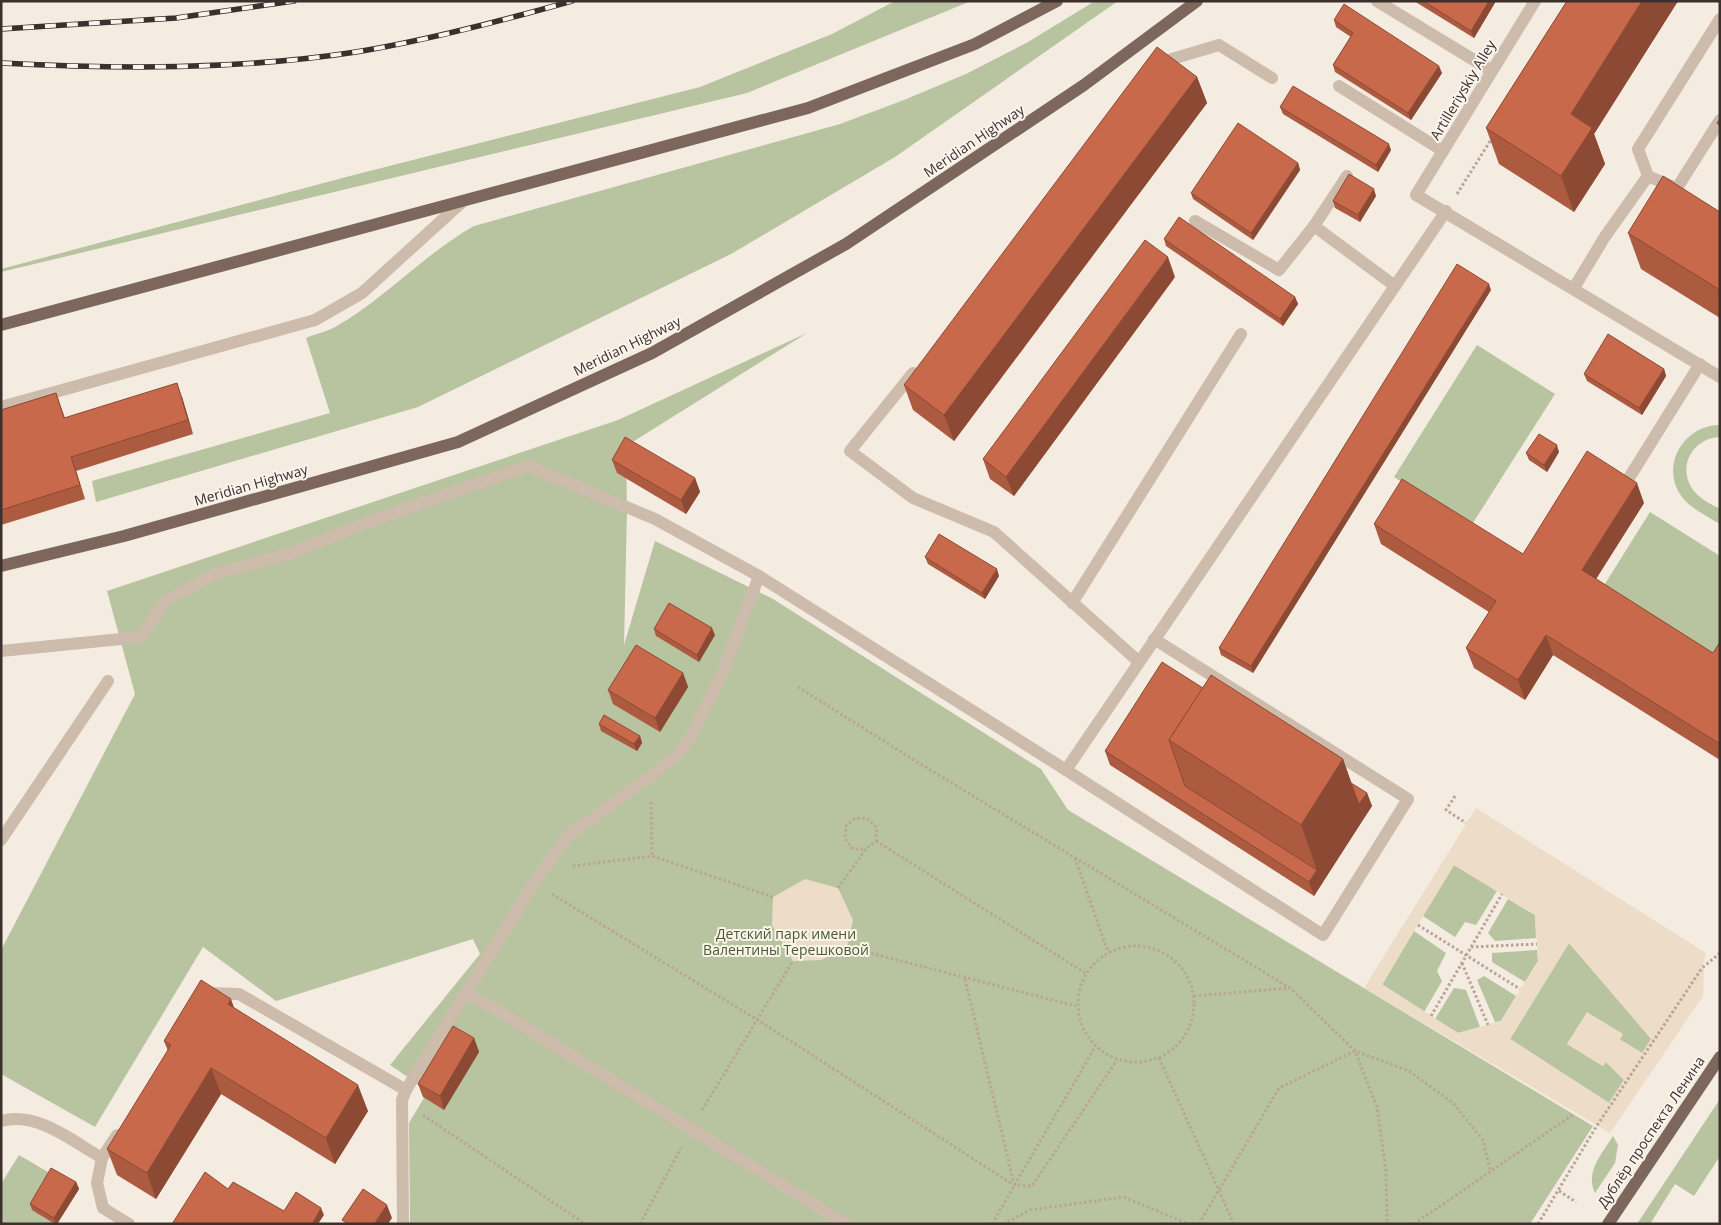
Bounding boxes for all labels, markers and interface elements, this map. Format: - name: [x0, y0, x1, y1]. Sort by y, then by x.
- street label: Artilleriyskiy Alley: [1425, 35, 1500, 143]
- street label: Meridian Highway: [920, 99, 1029, 181]
- street label: Meridian Highway: [570, 311, 685, 380]
- street label: Meridian Highway: [192, 459, 311, 510]
- park label: Детский парк имени Валентины Терешковой: [703, 924, 869, 959]
- street label: Дублёр проспекта Ленина: [1593, 1052, 1709, 1211]

